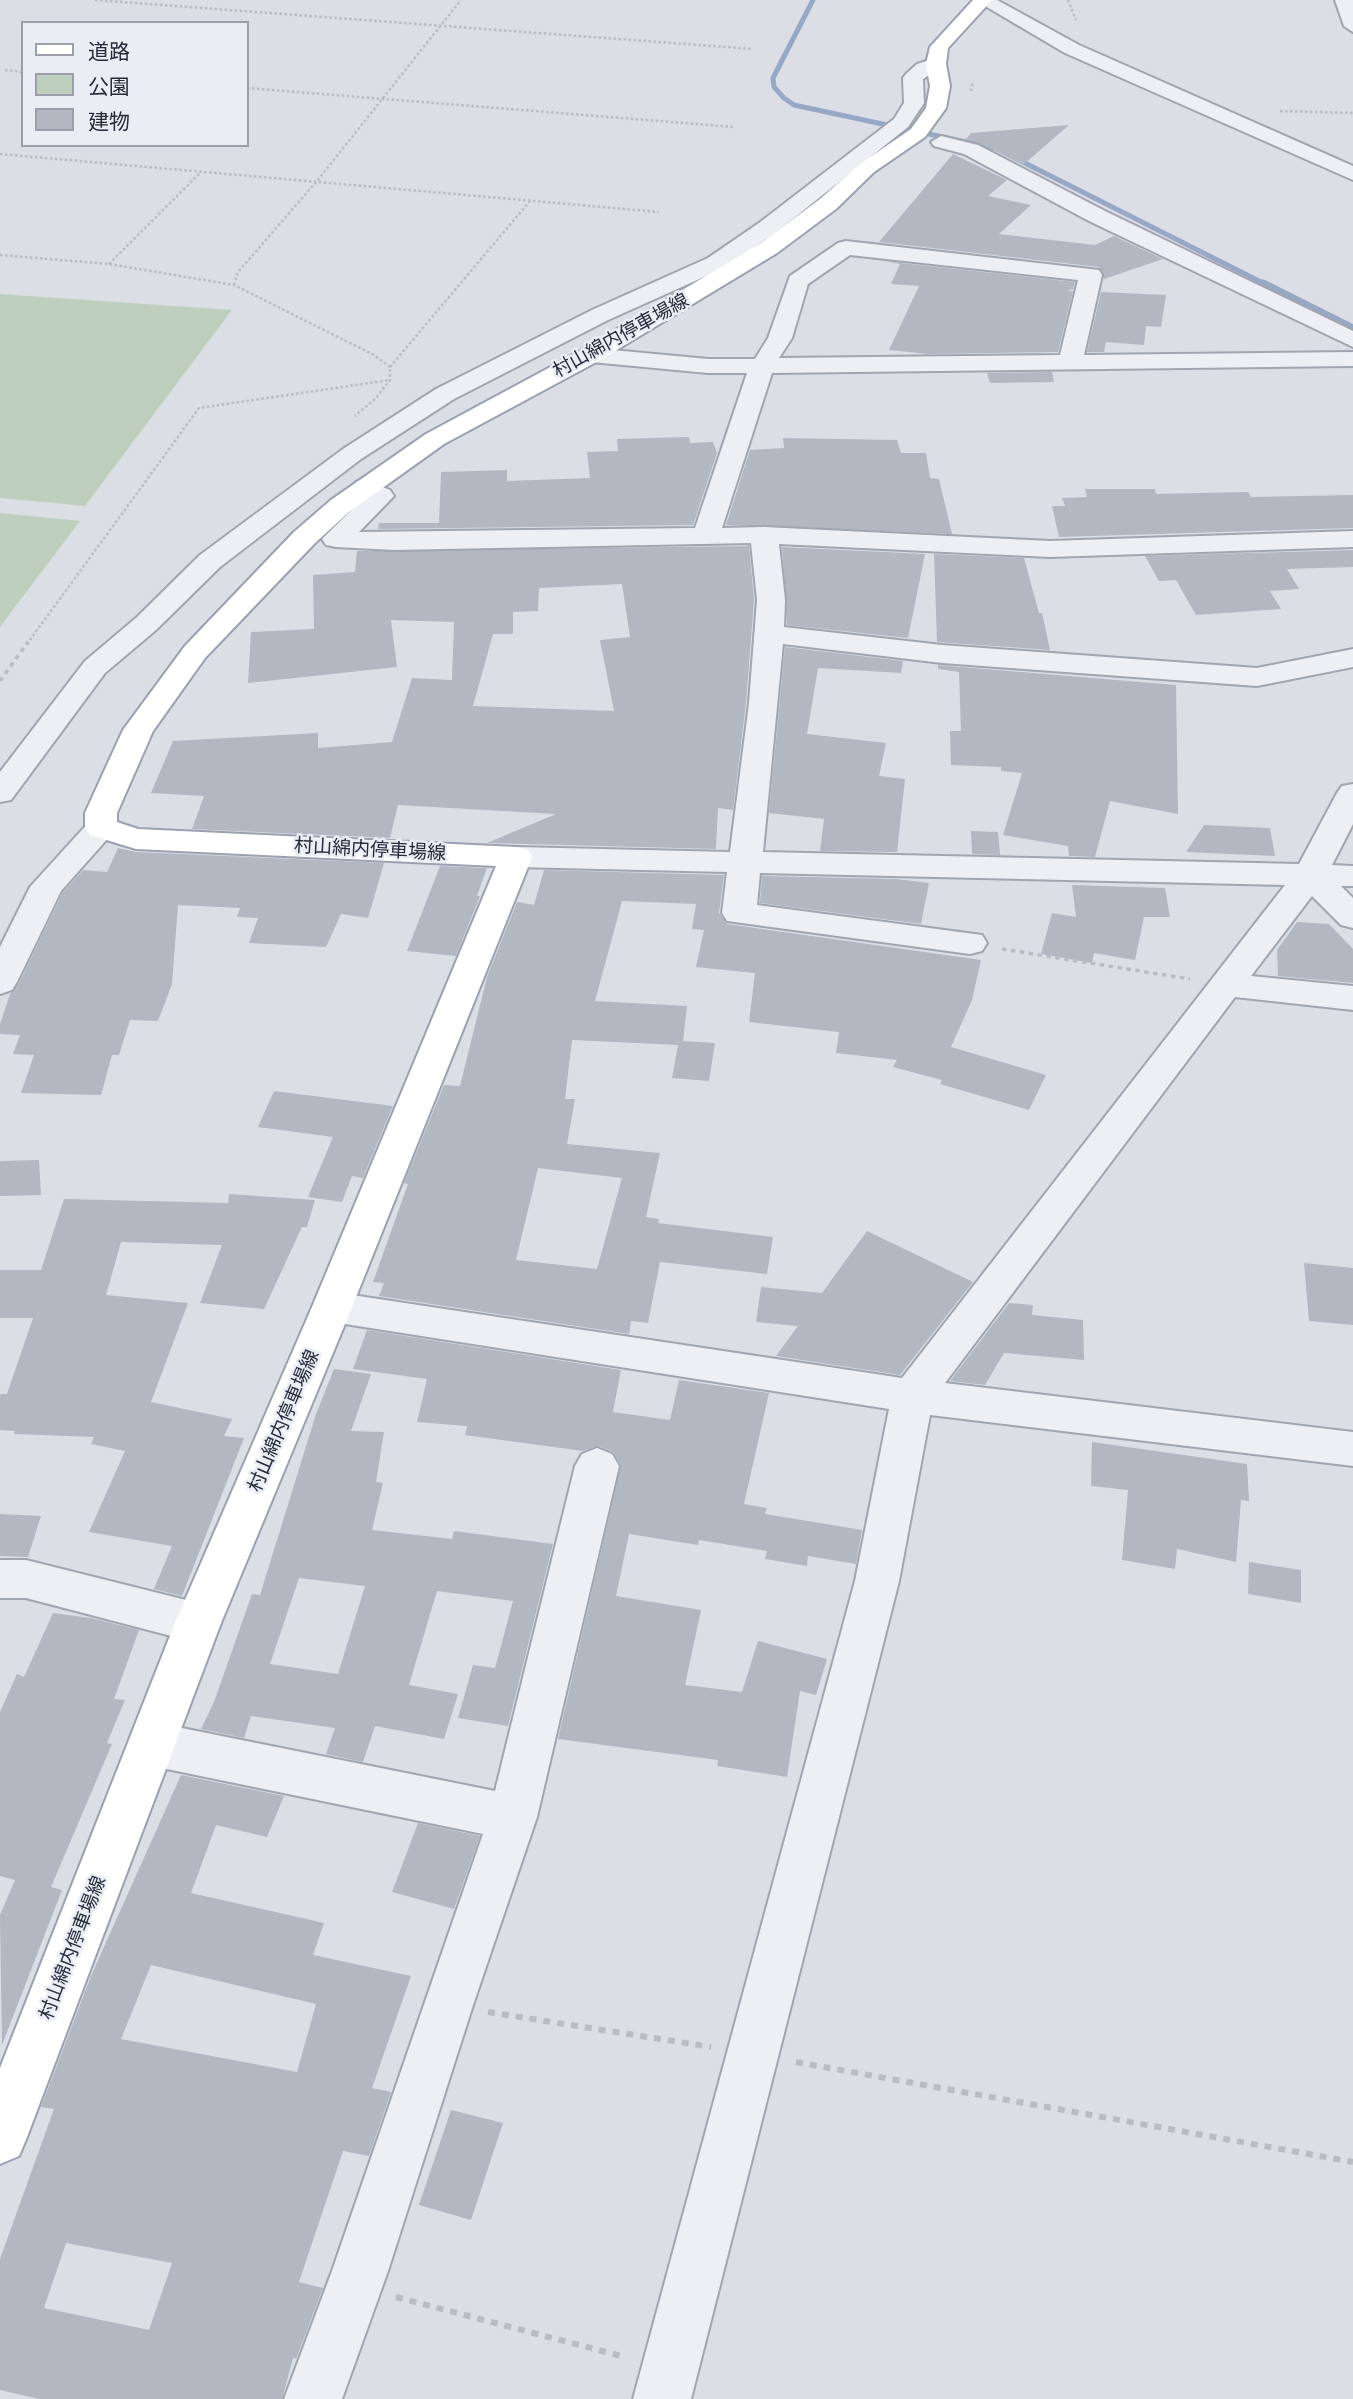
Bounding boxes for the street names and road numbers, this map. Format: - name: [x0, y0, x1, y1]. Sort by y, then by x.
- street label: 村山綿内停車場線: [549, 289, 693, 383]
- street label: 村山綿内停車場線: [294, 835, 446, 865]
- street label: 村山綿内停車場線: [244, 1347, 324, 1495]
- street label: 村山綿内停車場線: [35, 1873, 111, 2023]

